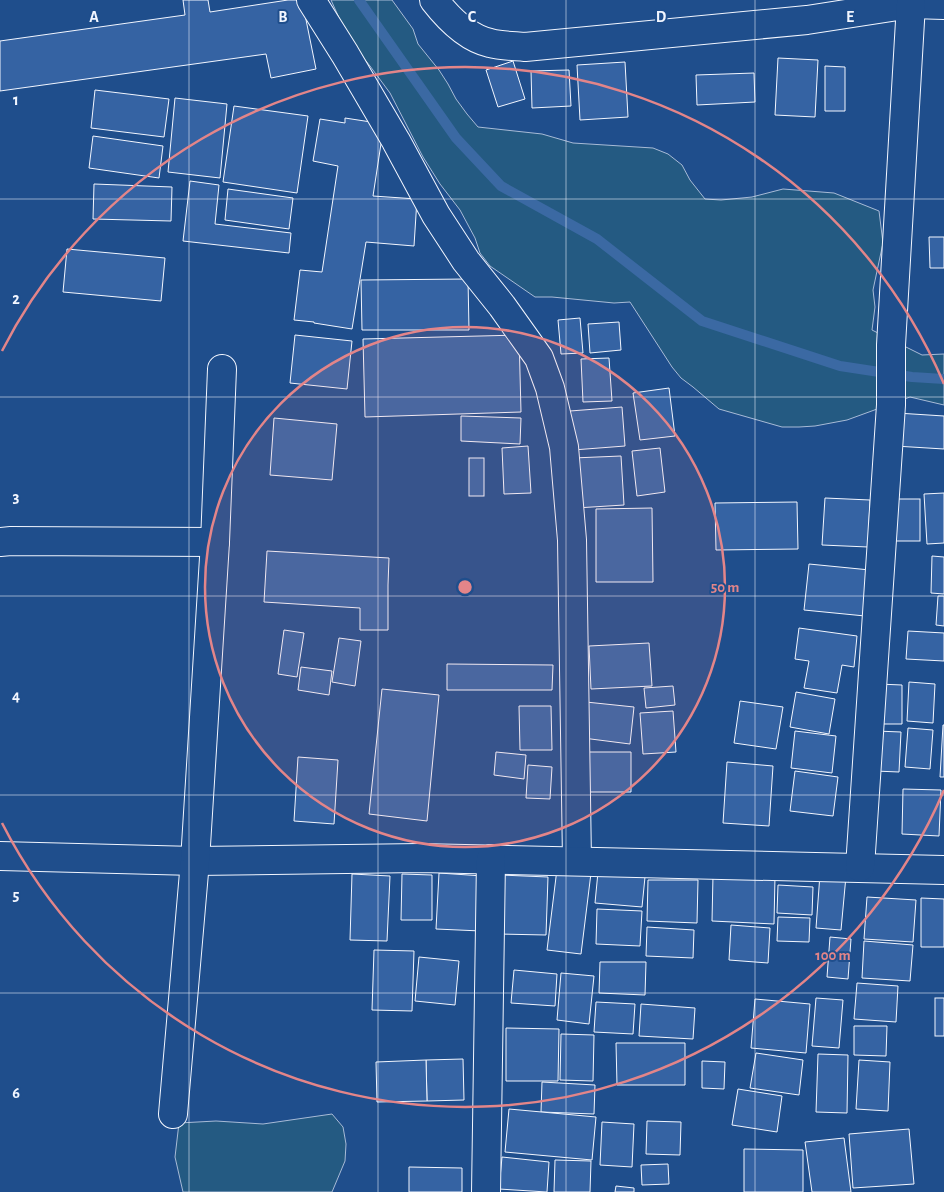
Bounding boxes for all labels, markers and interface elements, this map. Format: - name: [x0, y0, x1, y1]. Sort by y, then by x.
- text: A: [89, 9, 99, 25]
- text: B: [278, 9, 288, 25]
- text: C: [468, 9, 477, 25]
- text: D: [656, 9, 667, 25]
- text: E: [846, 9, 854, 25]
- text: 1: [13, 92, 19, 108]
- text: 2: [12, 291, 20, 307]
- text: 3: [13, 489, 20, 505]
- centre of rings: [456, 578, 474, 596]
- text: 50 m: [711, 580, 739, 595]
- text: 4: [12, 688, 20, 704]
- text: 5: [13, 887, 20, 903]
- text: 100 m: [815, 948, 851, 963]
- text: 6: [12, 1085, 20, 1101]

